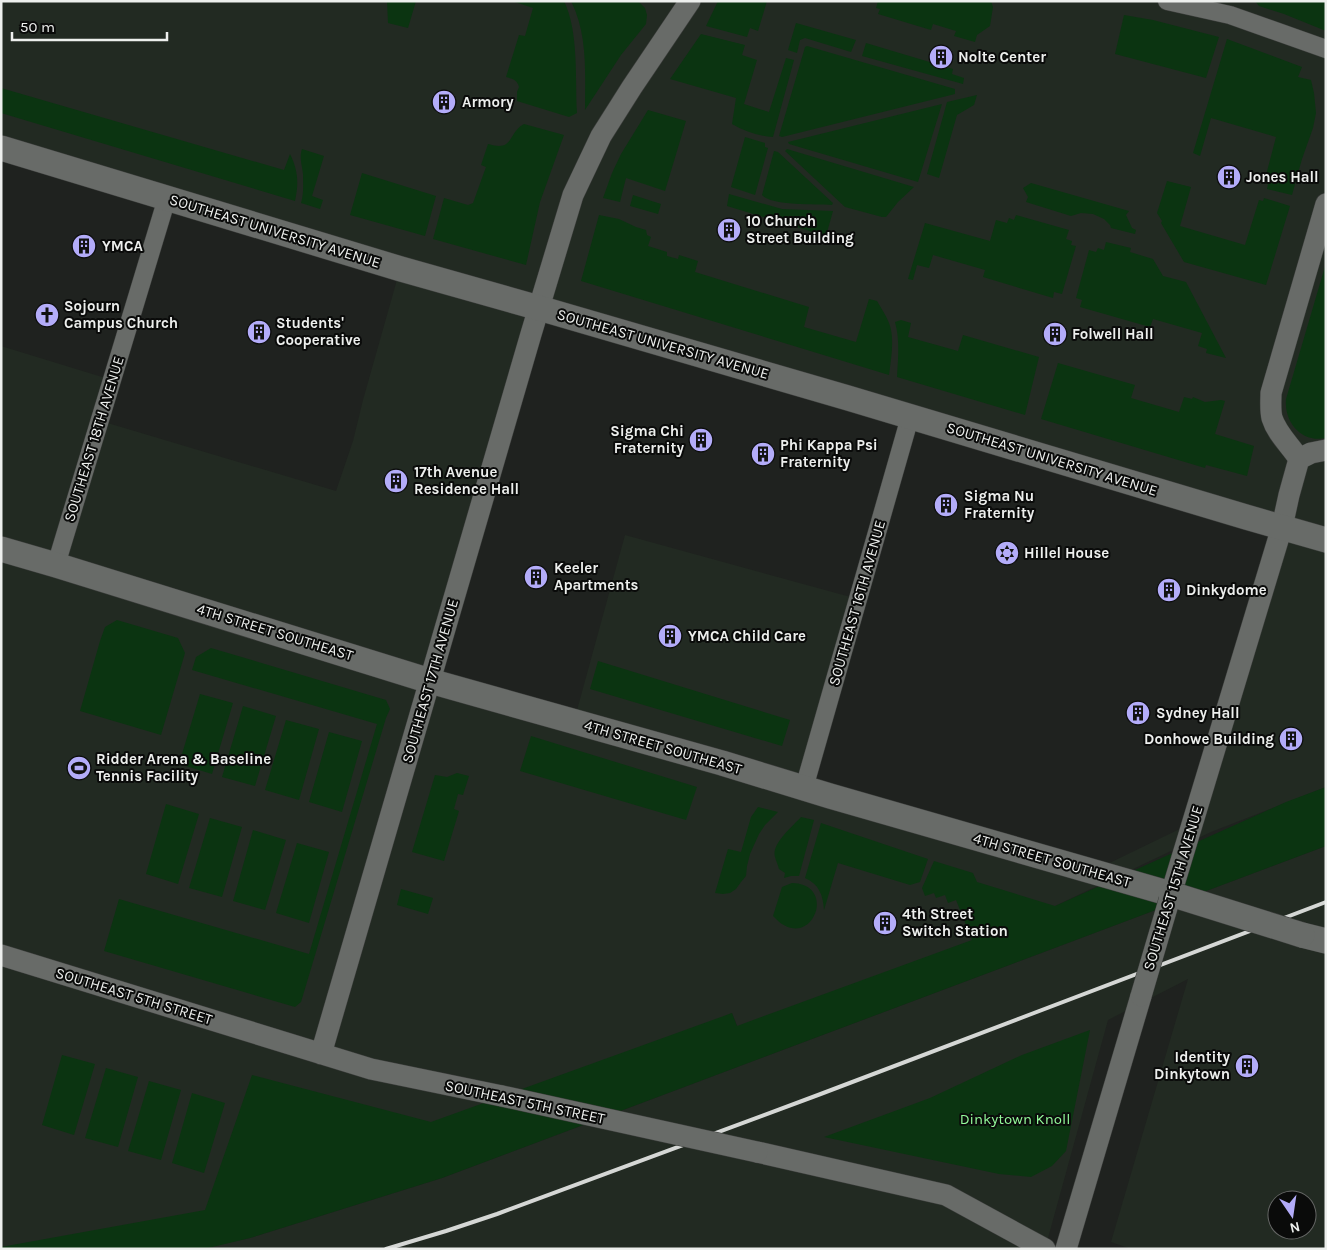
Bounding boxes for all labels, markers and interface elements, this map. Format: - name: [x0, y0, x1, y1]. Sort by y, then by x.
- scale bar: [12, 10, 168, 42]
- text: 50 m: [20, 18, 55, 36]
- building icon: Nolte Center: [928, 44, 954, 70]
- place label: Nolte Center: [958, 48, 1046, 66]
- building icon: Armory: [431, 89, 457, 115]
- place label: Armory: [462, 93, 514, 111]
- building icon: Jones Hall: [1216, 164, 1242, 190]
- place label: Jones Hall: [1246, 168, 1319, 186]
- street label: SOUTHEAST UNIVERSITY AVENUE: [167, 190, 383, 272]
- place label: 10 Church Street Building: [746, 212, 854, 247]
- building icon: 10 Church Street Building: [716, 217, 742, 243]
- building icon: YMCA: [71, 233, 97, 259]
- place label: YMCA: [102, 237, 143, 255]
- place label: Sojourn Campus Church: [64, 297, 178, 332]
- church icon: Sojourn Campus Church: [34, 302, 60, 328]
- street label: SOUTHEAST UNIVERSITY AVENUE: [555, 305, 771, 383]
- place label: Students' Cooperative: [276, 314, 361, 349]
- building icon: Students' Cooperative: [246, 319, 272, 345]
- building icon: Folwell Hall: [1042, 321, 1068, 347]
- place label: Folwell Hall: [1072, 325, 1154, 343]
- street label: SOUTHEAST 18TH AVENUE: [60, 354, 128, 524]
- street label: SOUTHEAST UNIVERSITY AVENUE: [944, 418, 1160, 500]
- place label: Sigma Chi Fraternity: [610, 422, 684, 457]
- building icon: Sigma Chi Fraternity: [688, 427, 714, 453]
- place label: Phi Kappa Psi Fraternity: [780, 436, 878, 471]
- building icon: Phi Kappa Psi Fraternity: [750, 441, 776, 467]
- place label: 17th Avenue Residence Hall: [414, 463, 519, 498]
- building icon: 17th Avenue Residence Hall: [383, 468, 409, 494]
- place label: Sigma Nu Fraternity: [964, 487, 1035, 522]
- building icon: Sigma Nu Fraternity: [933, 492, 959, 518]
- street label: SOUTHEAST 16TH AVENUE: [825, 518, 889, 688]
- synagogue icon: Hillel House: [994, 540, 1020, 566]
- place label: Hillel House: [1024, 544, 1109, 562]
- place label: Keeler Apartments: [554, 559, 639, 594]
- building icon: Keeler Apartments: [523, 564, 549, 590]
- building icon: Dinkydome: [1156, 577, 1182, 603]
- place label: Dinkydome: [1186, 581, 1267, 599]
- street label: SOUTHEAST 17TH AVENUE: [398, 597, 462, 765]
- street label: 4TH STREET SOUTHEAST: [194, 600, 356, 665]
- building icon: YMCA Child Care: [657, 623, 683, 649]
- place label: YMCA Child Care: [688, 627, 806, 645]
- building icon: Sydney Hall: [1125, 700, 1151, 726]
- place label: Sydney Hall: [1156, 704, 1239, 722]
- street label: 4TH STREET SOUTHEAST: [582, 716, 744, 778]
- building icon: Donhowe Building: [1278, 726, 1304, 752]
- place label: Donhowe Building: [1144, 730, 1274, 748]
- place label: Ridder Arena & Baseline Tennis Facility: [96, 750, 271, 785]
- sports icon: Ridder Arena & Baseline Tennis Facility: [66, 755, 92, 781]
- street label: SOUTHEAST 15TH AVENUE: [1139, 803, 1207, 973]
- street label: 4TH STREET SOUTHEAST: [971, 829, 1133, 891]
- place label: 4th Street Switch Station: [902, 905, 1008, 940]
- building icon: 4th Street Switch Station: [872, 910, 898, 936]
- street label: SOUTHEAST 5TH STREET: [53, 964, 215, 1029]
- place label: Identity Dinkytown: [1154, 1048, 1230, 1083]
- building icon: Identity Dinkytown: [1234, 1053, 1260, 1079]
- street label: SOUTHEAST 5TH STREET: [443, 1076, 607, 1128]
- park label: Dinkytown Knoll: [960, 1110, 1070, 1128]
- north arrow: [1267, 1190, 1317, 1240]
- text: N: [1288, 1218, 1302, 1237]

